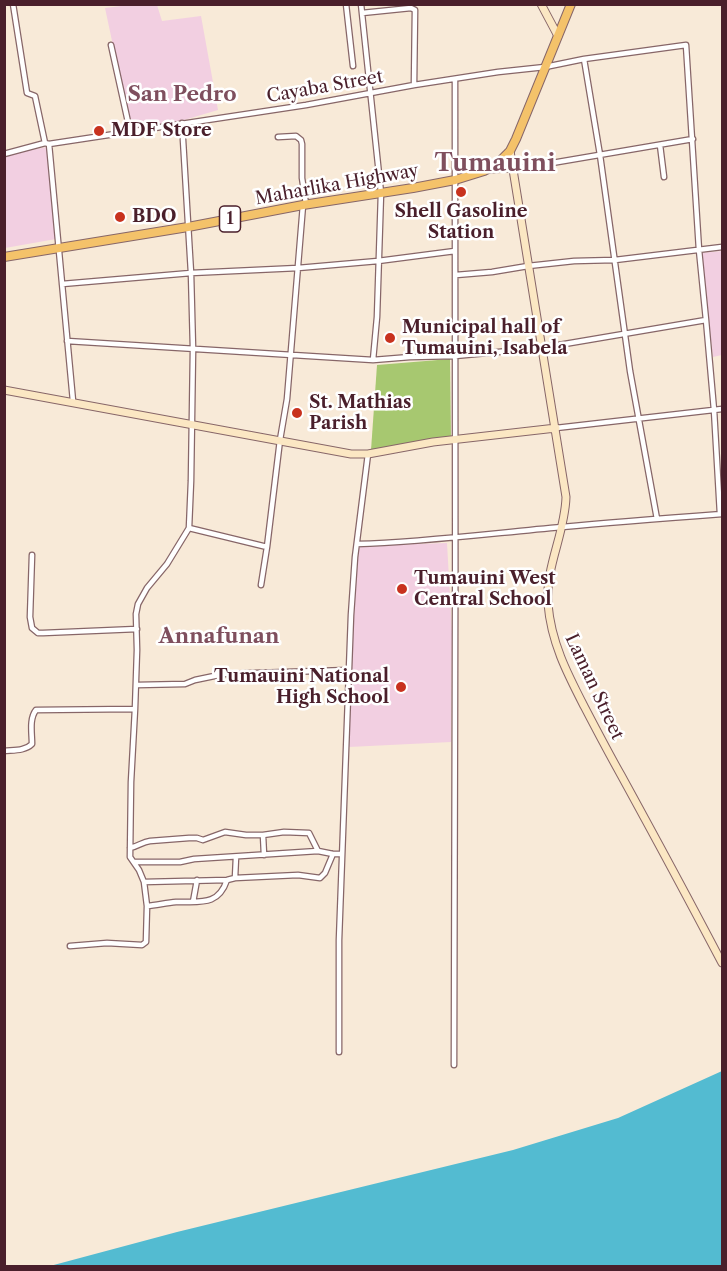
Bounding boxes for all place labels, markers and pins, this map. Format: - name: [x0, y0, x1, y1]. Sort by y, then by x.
- place label: MDF Store: [111, 120, 212, 142]
- marker: MDF Store: [92, 124, 106, 138]
- marker: Shell Gasoline Station: [454, 185, 468, 199]
- place label: Shell Gasoline Station: [394, 201, 528, 244]
- place label: BDO: [132, 206, 176, 228]
- marker: BDO: [113, 210, 127, 224]
- place label: Municipal hall of Tumauini, Isabela: [402, 317, 568, 360]
- marker: Municipal hall of Tumauini, Isabela: [383, 331, 397, 345]
- place label: St. Mathias Parish: [309, 392, 411, 434]
- marker: St. Mathias Parish: [290, 406, 304, 420]
- place label: Tumauini West Central School: [414, 568, 555, 610]
- marker: Tumauini West Central School: [395, 582, 409, 596]
- place label: Tumauini National High School: [214, 666, 389, 708]
- marker: Tumauini National High School: [394, 680, 408, 694]

